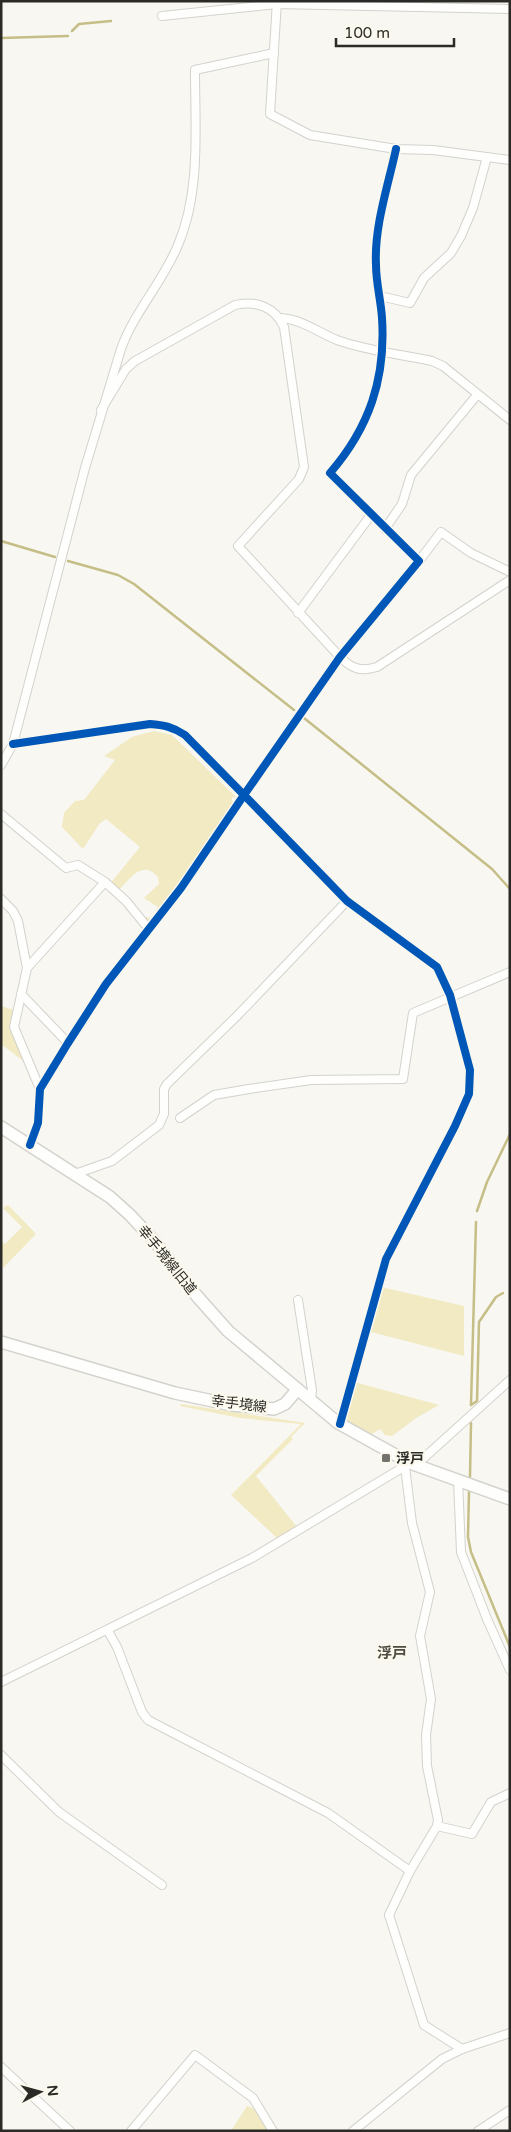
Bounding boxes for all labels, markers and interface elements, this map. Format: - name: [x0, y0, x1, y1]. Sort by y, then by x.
- scale bar: [336, 15, 454, 47]
- text: 100 m: [344, 24, 390, 42]
- street label: 幸手境線旧道: [134, 1222, 200, 1298]
- street label: 幸手境線: [210, 1392, 268, 1416]
- place label: 浮戸: [396, 1450, 424, 1467]
- marker: 浮戸: [380, 1452, 392, 1464]
- district label: 浮戸: [377, 1644, 407, 1662]
- north arrow: [15, 2067, 65, 2117]
- text: N: [43, 2084, 61, 2097]

